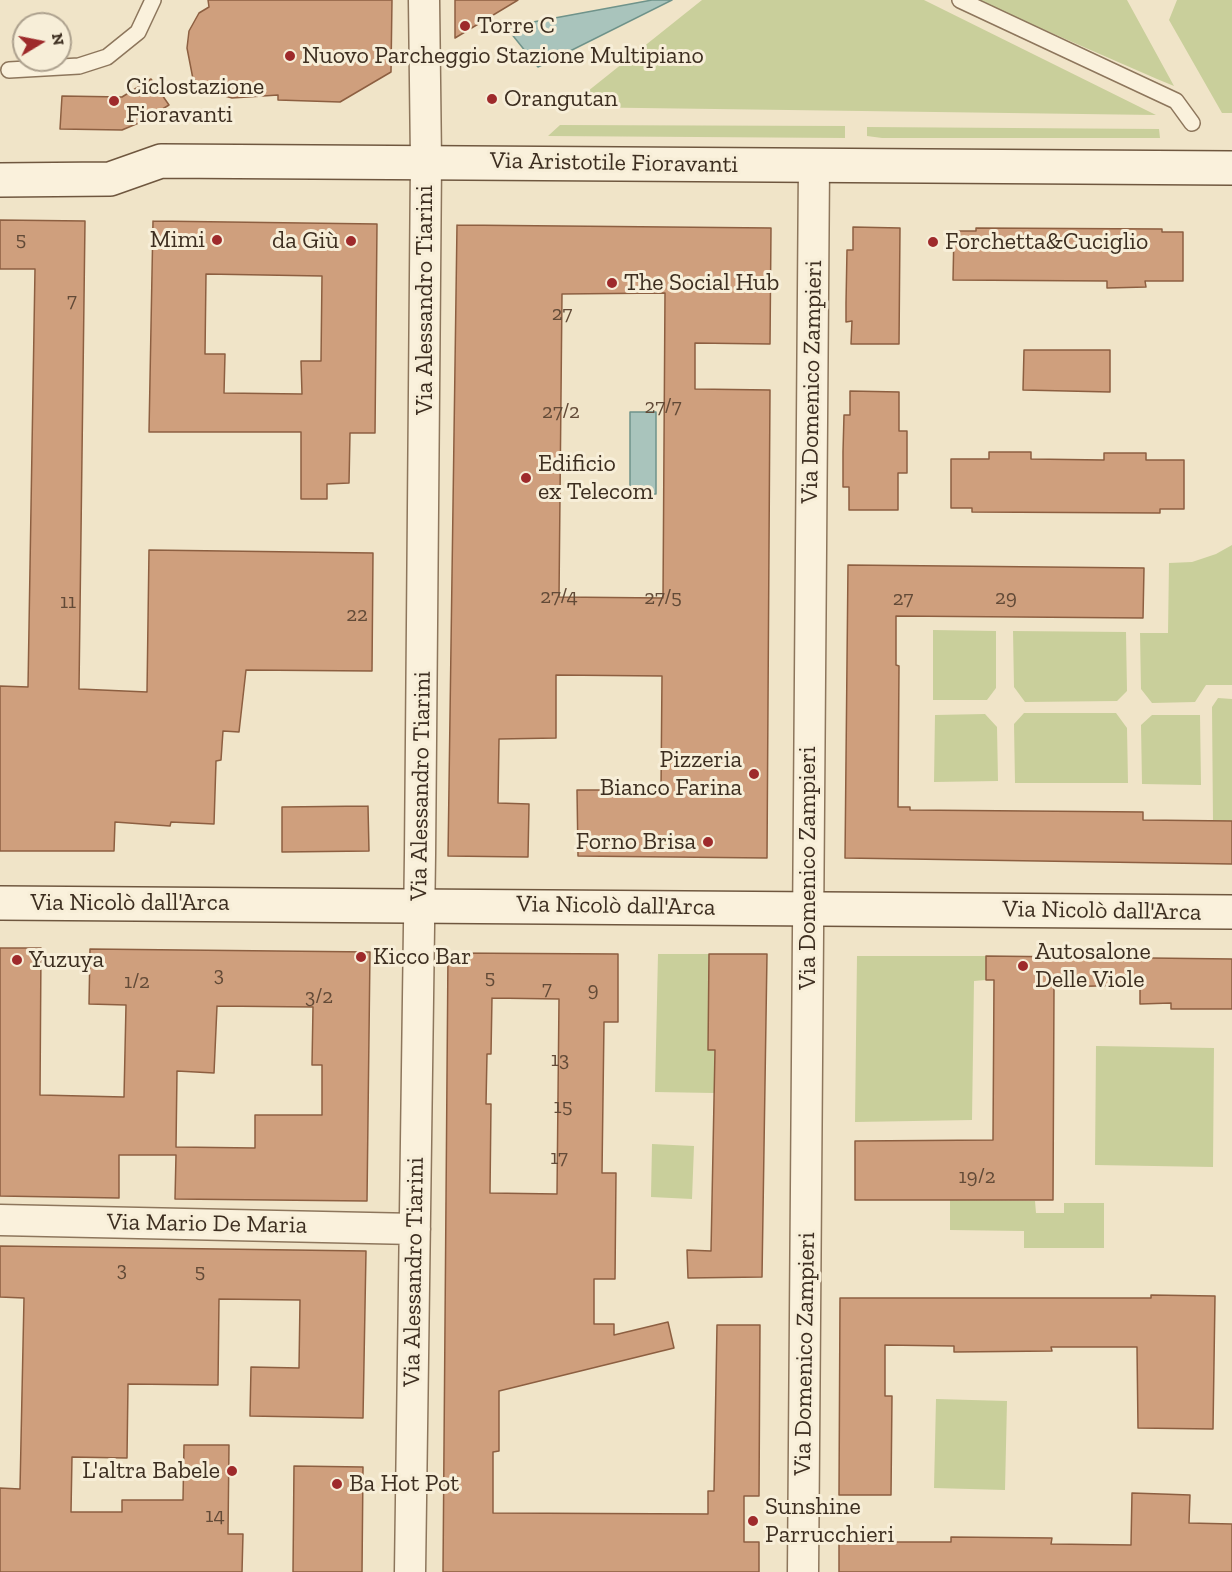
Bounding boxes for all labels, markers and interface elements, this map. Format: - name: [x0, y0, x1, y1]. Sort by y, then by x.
- north arrow: [12, 12, 72, 72]
- place label: Torre C: [477, 12, 555, 40]
- marker: Torre C: [458, 19, 472, 33]
- text: N: [48, 31, 69, 47]
- place label: Nuovo Parcheggio Stazione Multipiano: [302, 42, 704, 70]
- marker: Nuovo Parcheggio Stazione Multipiano: [283, 49, 297, 63]
- place label: Ciclostazione Fioravanti: [126, 73, 264, 129]
- place label: Orangutan: [504, 85, 618, 113]
- marker: Orangutan: [485, 92, 499, 106]
- marker: Ciclostazione Fioravanti: [107, 94, 121, 108]
- street label: Via Aristotile Fioravanti: [490, 146, 738, 180]
- street label: Via Alessandro Tiarini: [411, 185, 439, 415]
- place label: Mimi: [150, 226, 205, 254]
- house number: 5: [16, 227, 26, 253]
- place label: da Giù: [272, 227, 339, 255]
- place label: Forchetta&Cuciglio: [945, 228, 1148, 256]
- marker: Mimi: [210, 233, 224, 247]
- marker: da Giù: [344, 234, 358, 248]
- marker: Forchetta&Cuciglio: [926, 235, 940, 249]
- street label: Via Domenico Zampieri: [795, 260, 829, 504]
- place label: The Social Hub: [624, 269, 779, 297]
- marker: The Social Hub: [605, 276, 619, 290]
- house number: 7: [67, 288, 77, 314]
- house number: 27: [552, 301, 572, 327]
- house number: 27/7: [644, 394, 682, 420]
- house number: 27/2: [542, 399, 580, 425]
- place label: Edificio ex Telecom: [538, 450, 653, 506]
- marker: Edificio ex Telecom: [519, 471, 533, 485]
- house number: 27/4: [540, 584, 578, 610]
- house number: 27/5: [644, 585, 682, 611]
- house number: 29: [995, 585, 1017, 611]
- house number: 27: [893, 586, 913, 612]
- house number: 11: [60, 589, 76, 615]
- house number: 22: [346, 602, 368, 628]
- street label: Via Alessandro Tiarini: [405, 671, 437, 901]
- place label: Pizzeria Bianco Farina: [600, 746, 742, 802]
- street label: Via Domenico Zampieri: [794, 746, 822, 990]
- marker: Pizzeria Bianco Farina: [747, 767, 761, 781]
- place label: Forno Brisa: [576, 828, 696, 856]
- marker: Forno Brisa: [701, 835, 715, 849]
- street label: Via Nicolò dall'Arca: [30, 889, 230, 917]
- street label: Via Nicolò dall'Arca: [516, 890, 716, 922]
- street label: Via Nicolò dall'Arca: [1002, 895, 1202, 927]
- place label: Autosalone Delle Viole: [1035, 938, 1151, 994]
- place label: Kicco Bar: [373, 943, 471, 971]
- place label: Yuzuya: [29, 946, 104, 974]
- marker: Kicco Bar: [354, 950, 368, 964]
- marker: Yuzuya: [10, 953, 24, 967]
- marker: Autosalone Delle Viole: [1016, 959, 1030, 973]
- house number: 3: [214, 962, 224, 988]
- house number: 5: [485, 965, 495, 991]
- house number: 1/2: [124, 969, 150, 995]
- house number: 7: [542, 976, 552, 1002]
- house number: 9: [587, 977, 599, 1003]
- house number: 3/2: [305, 984, 333, 1010]
- house number: 13: [551, 1047, 569, 1073]
- house number: 15: [554, 1094, 572, 1120]
- house number: 17: [550, 1145, 568, 1171]
- street label: Via Alessandro Tiarini: [398, 1157, 430, 1387]
- house number: 19/2: [959, 1164, 995, 1190]
- street label: Via Mario De Maria: [107, 1208, 307, 1240]
- street label: Via Domenico Zampieri: [788, 1232, 822, 1476]
- house number: 3: [117, 1257, 127, 1283]
- house number: 5: [195, 1259, 205, 1285]
- place label: L'altra Babele: [82, 1457, 220, 1485]
- marker: L'altra Babele: [225, 1464, 239, 1478]
- place label: Ba Hot Pot: [349, 1470, 459, 1498]
- marker: Ba Hot Pot: [330, 1477, 344, 1491]
- place label: Sunshine Parrucchieri: [765, 1493, 894, 1549]
- house number: 14: [205, 1503, 225, 1529]
- marker: Sunshine Parrucchieri: [746, 1514, 760, 1528]

